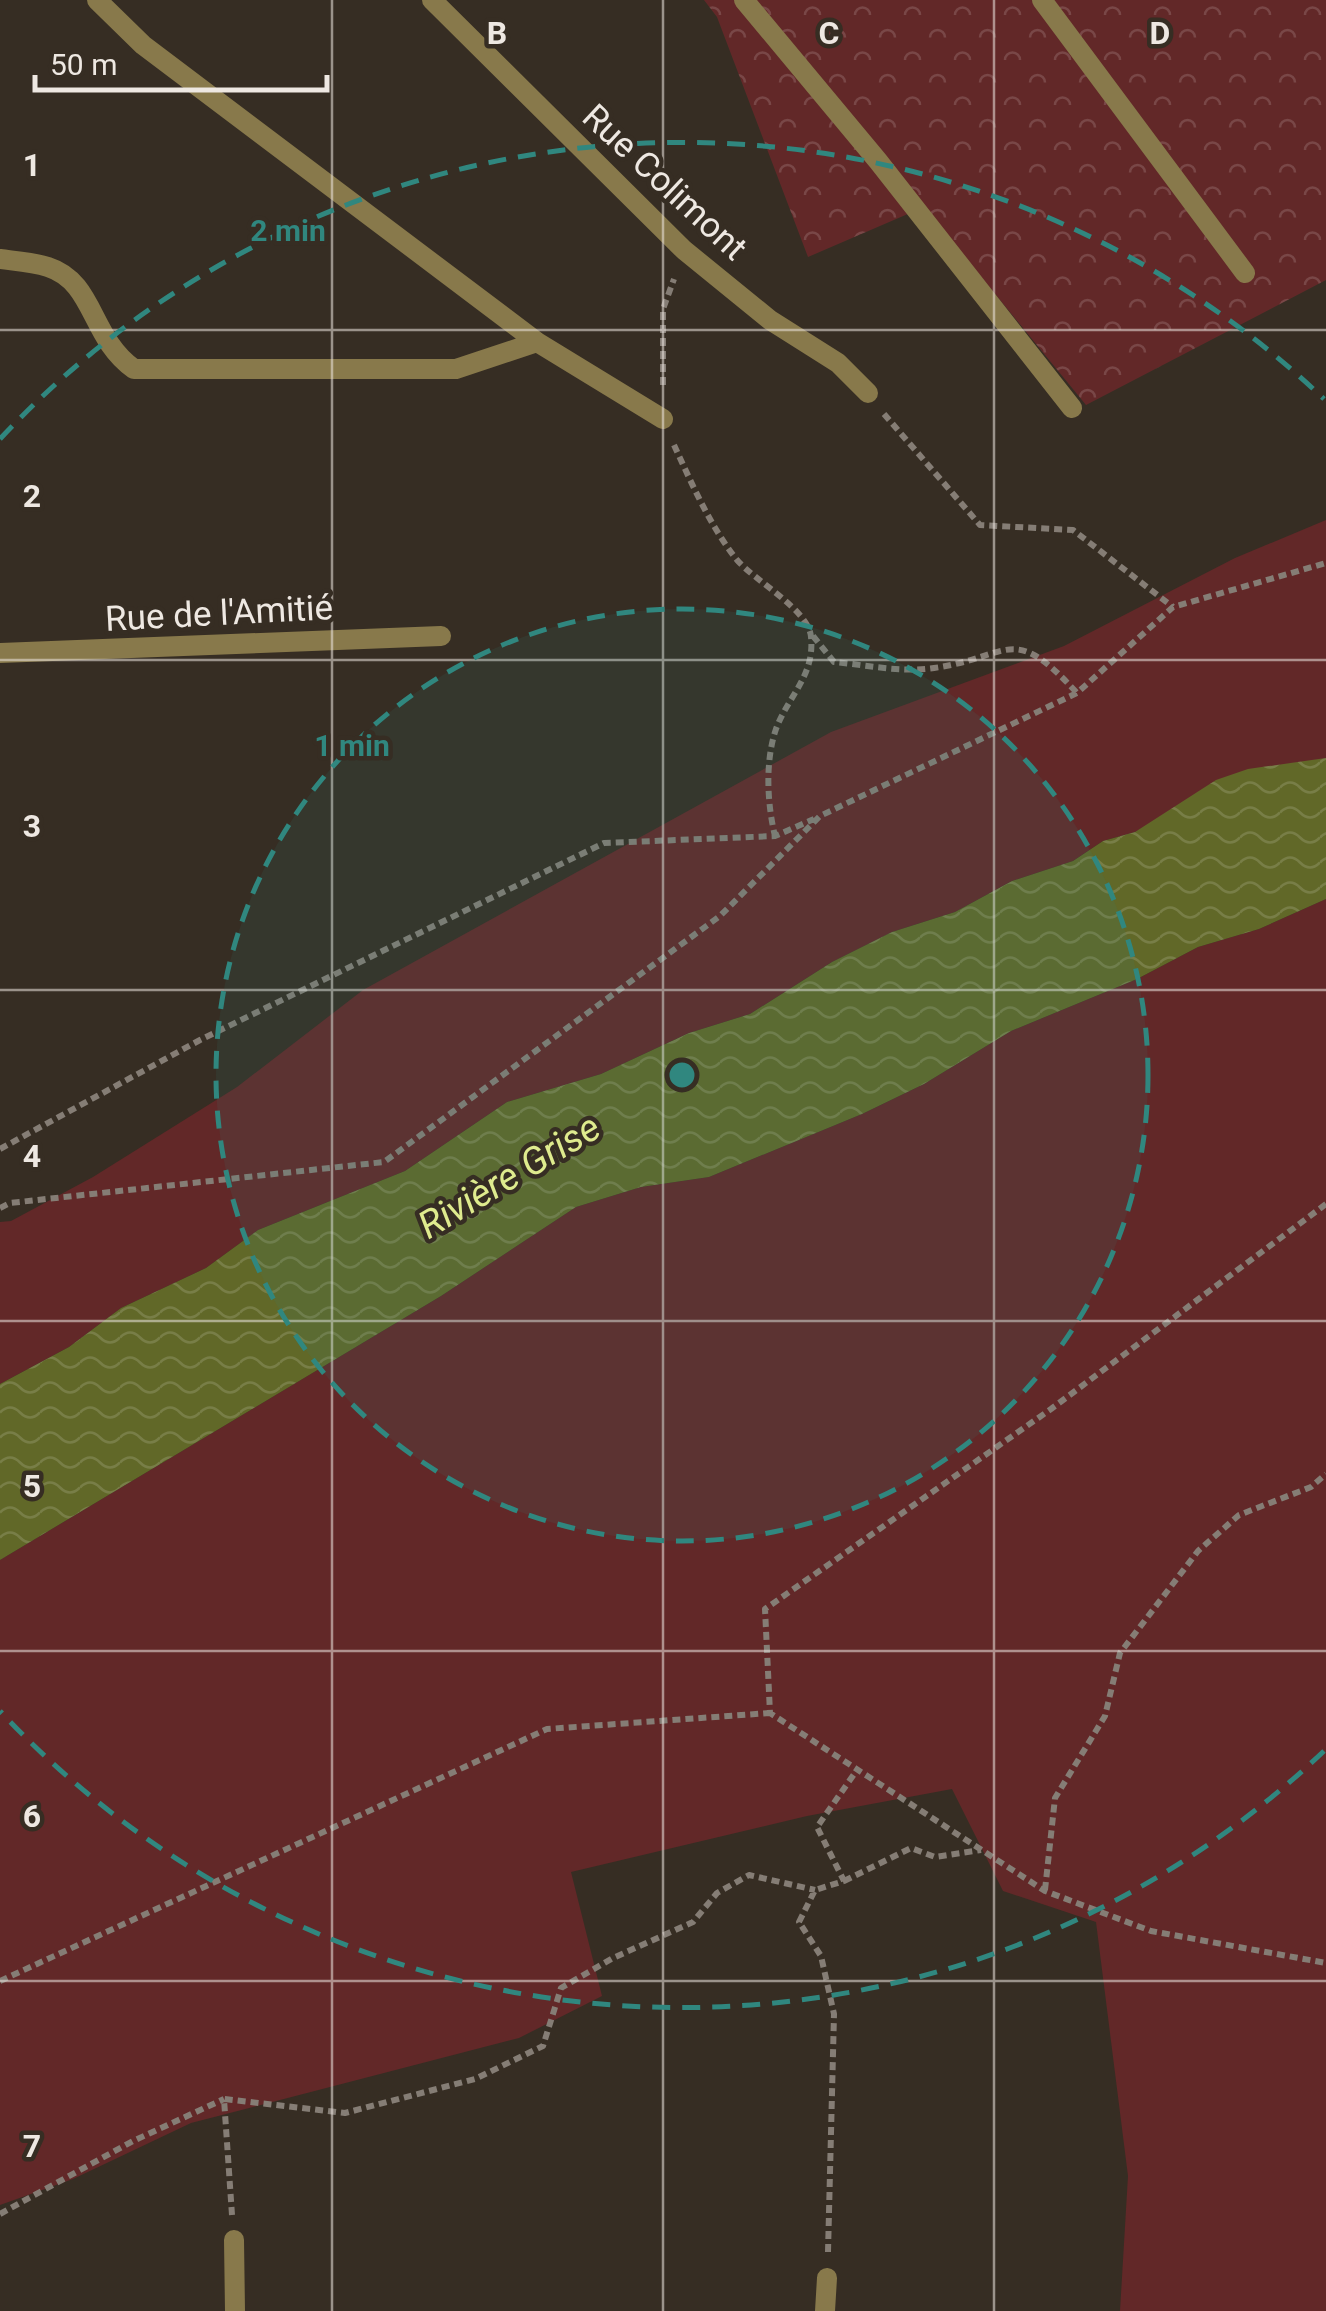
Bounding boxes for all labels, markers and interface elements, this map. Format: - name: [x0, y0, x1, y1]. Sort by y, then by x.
- text: B: [487, 14, 507, 52]
- text: C: [819, 14, 839, 52]
- text: D: [1150, 14, 1170, 52]
- scale bar: [35, 30, 328, 92]
- text: 50 m: [50, 47, 117, 82]
- street label: Rue Colimont: [574, 96, 755, 269]
- text: 1: [23, 146, 41, 184]
- text: 2 min: [250, 213, 326, 248]
- text: 2: [23, 477, 41, 515]
- street label: Rue de l'Amitié: [104, 587, 334, 640]
- text: 1 min: [314, 728, 390, 763]
- text: 3: [23, 807, 41, 845]
- centre of rings: [664, 1057, 700, 1093]
- water label: Rivière Grise: [410, 1105, 608, 1247]
- text: 4: [23, 1137, 41, 1175]
- text: 5: [23, 1467, 41, 1505]
- text: 6: [23, 1797, 41, 1835]
- text: 7: [23, 2127, 41, 2165]

